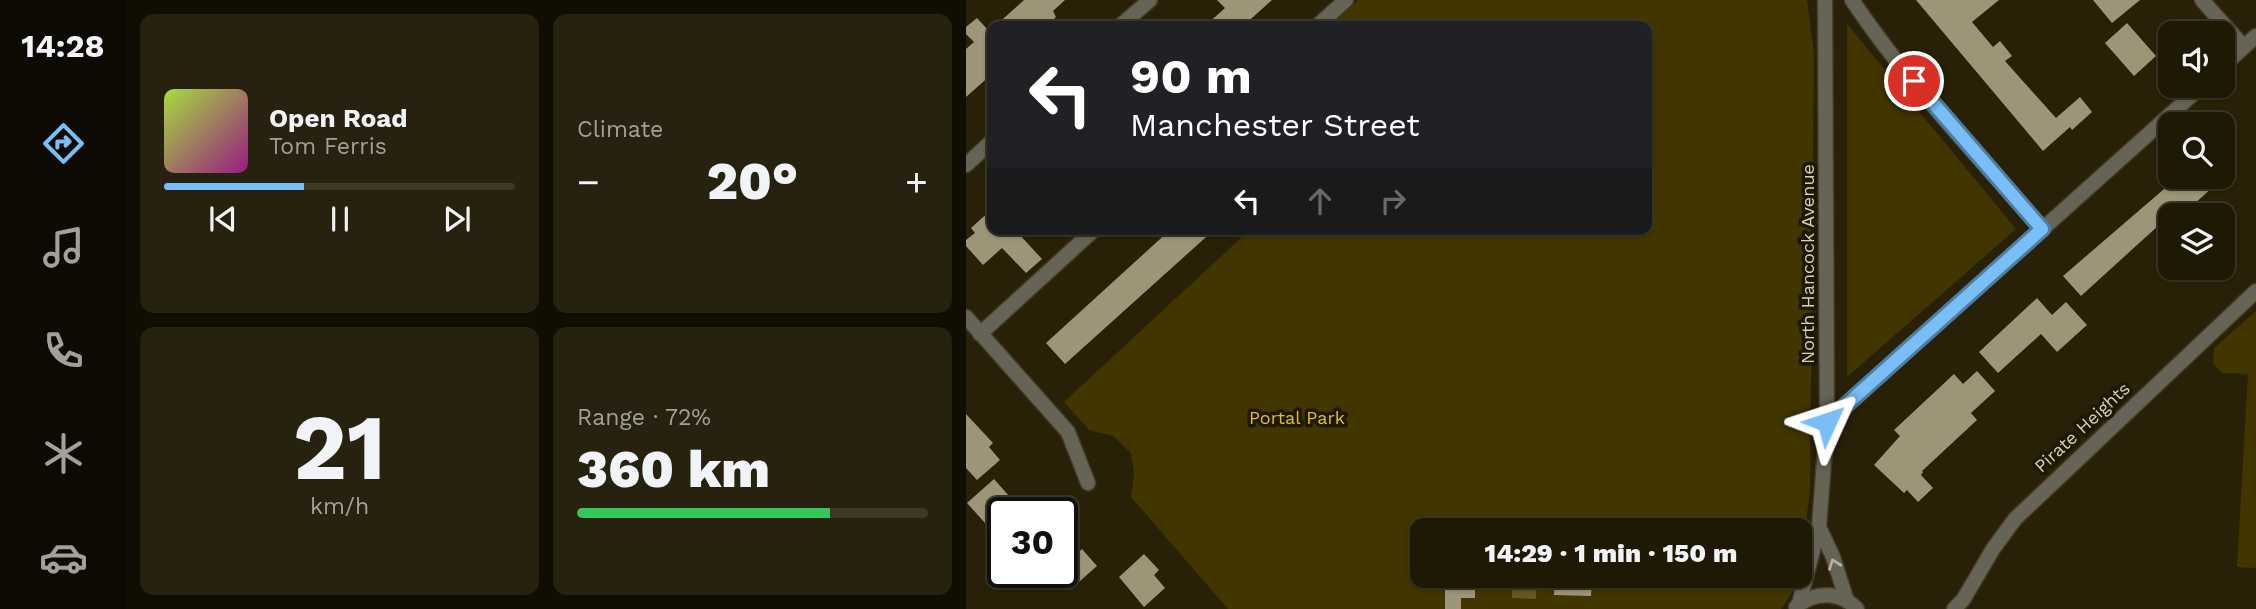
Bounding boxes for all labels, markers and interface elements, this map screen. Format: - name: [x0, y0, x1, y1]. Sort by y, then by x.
- map controls: [2158, 21, 2235, 280]
- button: sound: [2158, 21, 2235, 98]
- text: 14:28: [21, 27, 105, 65]
- text: 90 m: [1130, 47, 1252, 105]
- icon: left: [1015, 49, 1106, 140]
- pin: [1884, 51, 1944, 111]
- icon: arrive: [1895, 62, 1933, 100]
- text: Open Road: [269, 103, 407, 133]
- text: Manchester Street: [1130, 106, 1420, 144]
- button: search: [2158, 112, 2235, 189]
- text: Climate: [577, 116, 663, 143]
- icon: directions: [39, 119, 88, 168]
- text: Tom Ferris: [269, 133, 387, 160]
- text: 20°: [707, 151, 798, 212]
- text: −: [577, 160, 600, 204]
- text: +: [905, 160, 928, 204]
- street label: North Hancock Avenue: [1797, 164, 1818, 364]
- icon: left: [1228, 182, 1266, 220]
- icon: ahead: [1301, 182, 1339, 220]
- icon: right: [1374, 182, 1412, 220]
- icon: previous: [204, 200, 242, 238]
- icon: pause: [321, 200, 359, 238]
- icon: next: [438, 200, 476, 238]
- button: layers: [2158, 203, 2235, 280]
- icon: music: [39, 223, 88, 272]
- icon: phone: [39, 326, 88, 375]
- street label: Pirate Heights: [2030, 378, 2134, 476]
- position arrow: [1790, 385, 1864, 459]
- text: 21: [293, 394, 386, 501]
- text: Range · 72%: [577, 404, 711, 431]
- park label: Portal Park: [1249, 407, 1345, 428]
- icon: climate: [39, 429, 88, 478]
- text: 360 km: [577, 439, 770, 500]
- text: km/h: [310, 493, 369, 520]
- speed limit sign: 30: [987, 497, 1078, 588]
- icon: car: [39, 533, 88, 582]
- text: 14:29 · 1 min · 150 m: [1485, 538, 1737, 568]
- one-way arrow: [1829, 558, 1843, 570]

